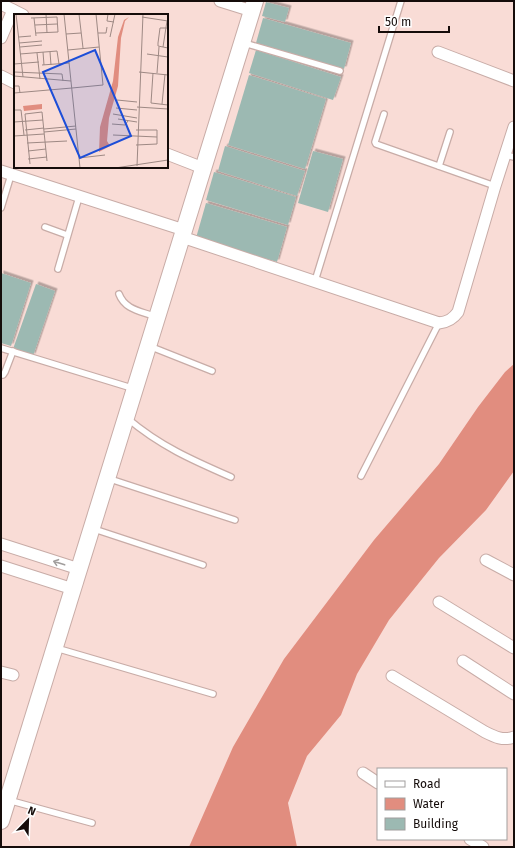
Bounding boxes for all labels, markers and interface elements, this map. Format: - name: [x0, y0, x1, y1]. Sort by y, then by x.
- scale bar: [379, 8, 449, 34]
- inset map: [14, 14, 168, 168]
- text: 50 m: [385, 15, 411, 29]
- one-way arrow: [52, 559, 65, 566]
- legend: [377, 768, 507, 840]
- text: Road: [413, 777, 441, 791]
- text: Water: [413, 797, 445, 811]
- north arrow: [8, 800, 48, 840]
- text: N: [26, 804, 38, 819]
- text: Building: [413, 817, 459, 831]

